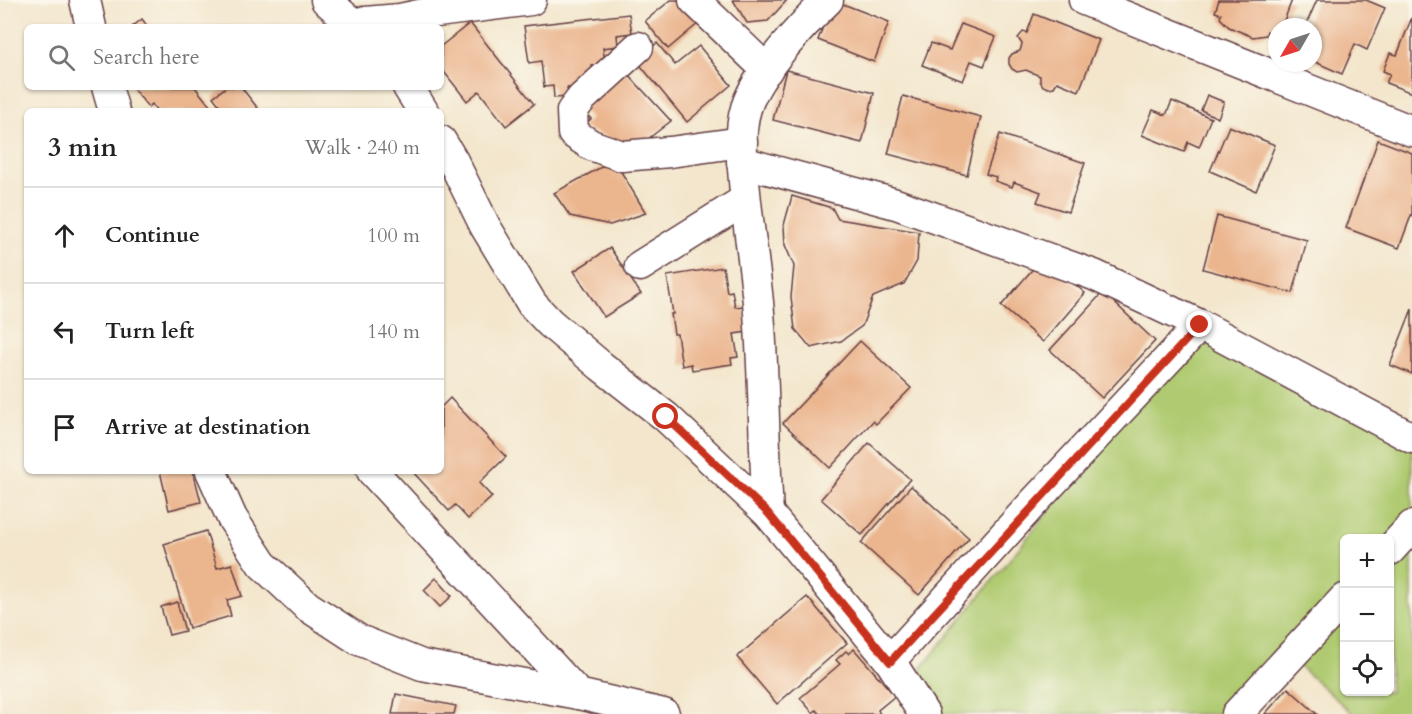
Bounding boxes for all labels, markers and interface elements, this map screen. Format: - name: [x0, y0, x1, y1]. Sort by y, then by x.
- north arrow: [1268, 18, 1322, 72]
- search box: [24, 24, 444, 90]
- icon: search: [45, 41, 78, 74]
- text: Search here: [93, 42, 200, 72]
- text: 3 min: [48, 130, 117, 165]
- text: Walk · 240 m: [305, 134, 420, 161]
- icon: ahead: [48, 219, 81, 252]
- text: Continue: [105, 220, 200, 250]
- text: 100 m: [367, 222, 420, 249]
- route end: [1186, 311, 1212, 337]
- icon: left: [48, 315, 81, 348]
- text: Turn left: [105, 316, 194, 346]
- text: 140 m: [367, 318, 420, 345]
- route start: [652, 403, 678, 429]
- icon: arrive: [48, 411, 81, 444]
- text: Arrive at destination: [105, 412, 310, 442]
- map controls: [1340, 534, 1394, 696]
- button: +: [1340, 534, 1394, 588]
- button: −: [1340, 588, 1394, 642]
- button: locate: [1340, 642, 1394, 696]

